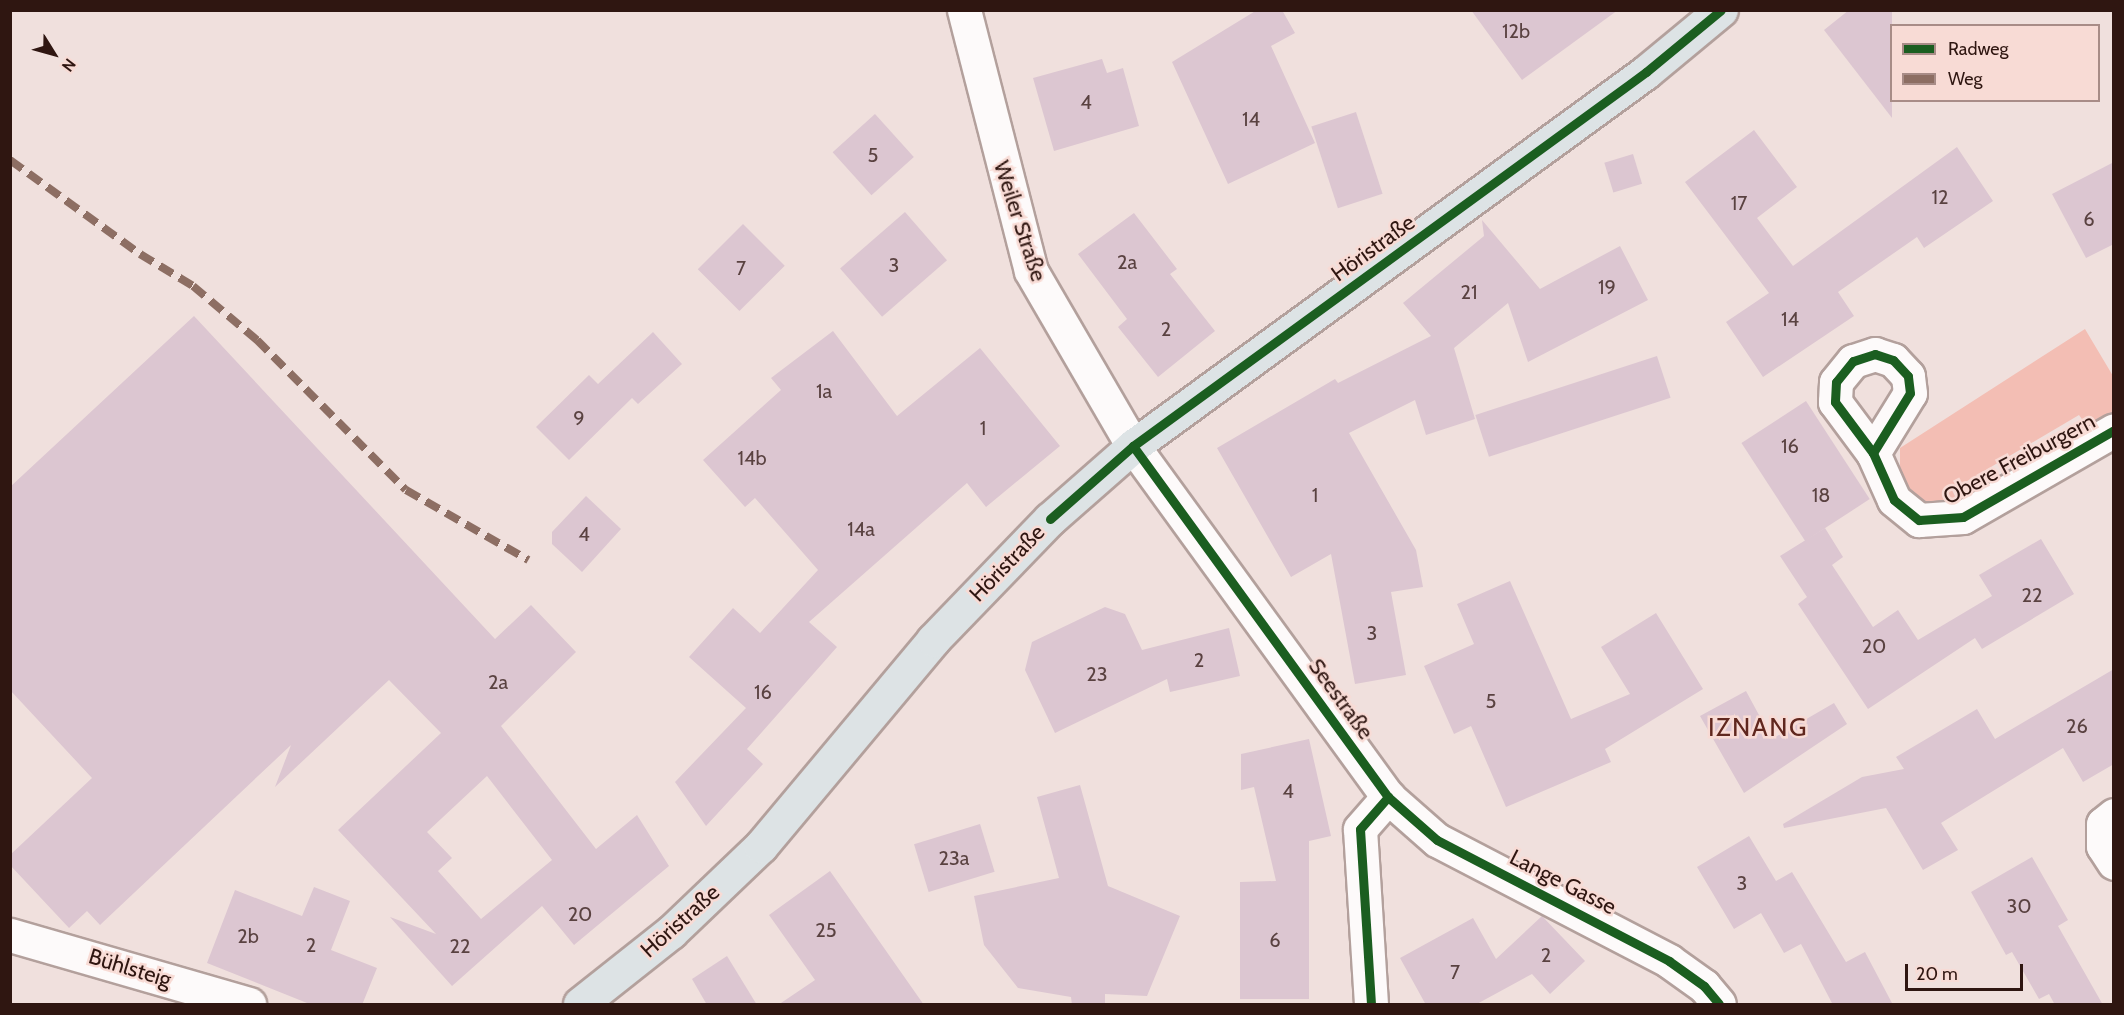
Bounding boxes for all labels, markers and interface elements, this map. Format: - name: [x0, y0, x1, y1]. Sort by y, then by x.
- house number: 12b: [1502, 19, 1530, 43]
- north arrow: [24, 24, 84, 84]
- legend: [1890, 24, 2100, 102]
- text: Radweg: [1948, 38, 2009, 60]
- text: N: [58, 55, 80, 75]
- text: Weg: [1948, 68, 1983, 90]
- house number: 4: [1080, 90, 1092, 114]
- house number: 14: [1242, 107, 1260, 131]
- house number: 5: [868, 143, 878, 167]
- street label: Weiler Straße: [988, 157, 1052, 285]
- house number: 12: [1932, 185, 1948, 209]
- house number: 17: [1731, 191, 1747, 215]
- house number: 6: [2083, 207, 2095, 231]
- street label: Höristraße: [1326, 209, 1420, 287]
- house number: 2a: [1117, 250, 1137, 274]
- house number: 3: [889, 253, 899, 277]
- house number: 7: [736, 256, 746, 280]
- house number: 19: [1598, 275, 1616, 299]
- house number: 21: [1461, 280, 1477, 304]
- house number: 14: [1781, 307, 1799, 331]
- house number: 2: [1161, 317, 1171, 341]
- house number: 1a: [816, 379, 832, 403]
- house number: 9: [573, 406, 585, 430]
- street label: Obere Freiburgern: [1939, 408, 2099, 510]
- house number: 1: [980, 416, 986, 440]
- house number: 16: [1781, 434, 1799, 458]
- house number: 14b: [737, 446, 767, 470]
- house number: 1: [1312, 483, 1318, 507]
- house number: 18: [1812, 483, 1830, 507]
- house number: 14a: [847, 517, 875, 541]
- street label: Höristraße: [964, 519, 1050, 607]
- house number: 4: [578, 522, 590, 546]
- house number: 22: [2022, 583, 2042, 607]
- house number: 3: [1367, 621, 1377, 645]
- house number: 20: [1862, 634, 1886, 658]
- house number: 2: [1194, 648, 1204, 672]
- street label: Seestraße: [1303, 654, 1379, 744]
- house number: 23: [1086, 662, 1108, 686]
- house number: 2a: [488, 670, 508, 694]
- house number: 16: [754, 680, 772, 704]
- house number: 5: [1486, 689, 1496, 713]
- district label: IZNANG: [1708, 712, 1808, 744]
- house number: 26: [2066, 714, 2088, 738]
- house number: 4: [1282, 779, 1294, 803]
- street label: Lange Gasse: [1505, 844, 1621, 920]
- house number: 23a: [939, 846, 969, 870]
- house number: 3: [1737, 871, 1747, 895]
- street label: Höristraße: [635, 879, 725, 963]
- house number: 30: [2007, 894, 2031, 918]
- house number: 20: [568, 902, 592, 926]
- house number: 25: [815, 918, 837, 942]
- house number: 2b: [237, 924, 259, 948]
- house number: 6: [1269, 928, 1281, 952]
- house number: 2: [306, 933, 316, 957]
- house number: 22: [450, 934, 470, 958]
- street label: Bühlsteig: [86, 943, 174, 993]
- house number: 2: [1541, 943, 1551, 967]
- scale bar: [1908, 952, 2026, 990]
- house number: 7: [1450, 960, 1460, 984]
- text: 20 m: [1916, 963, 1958, 985]

